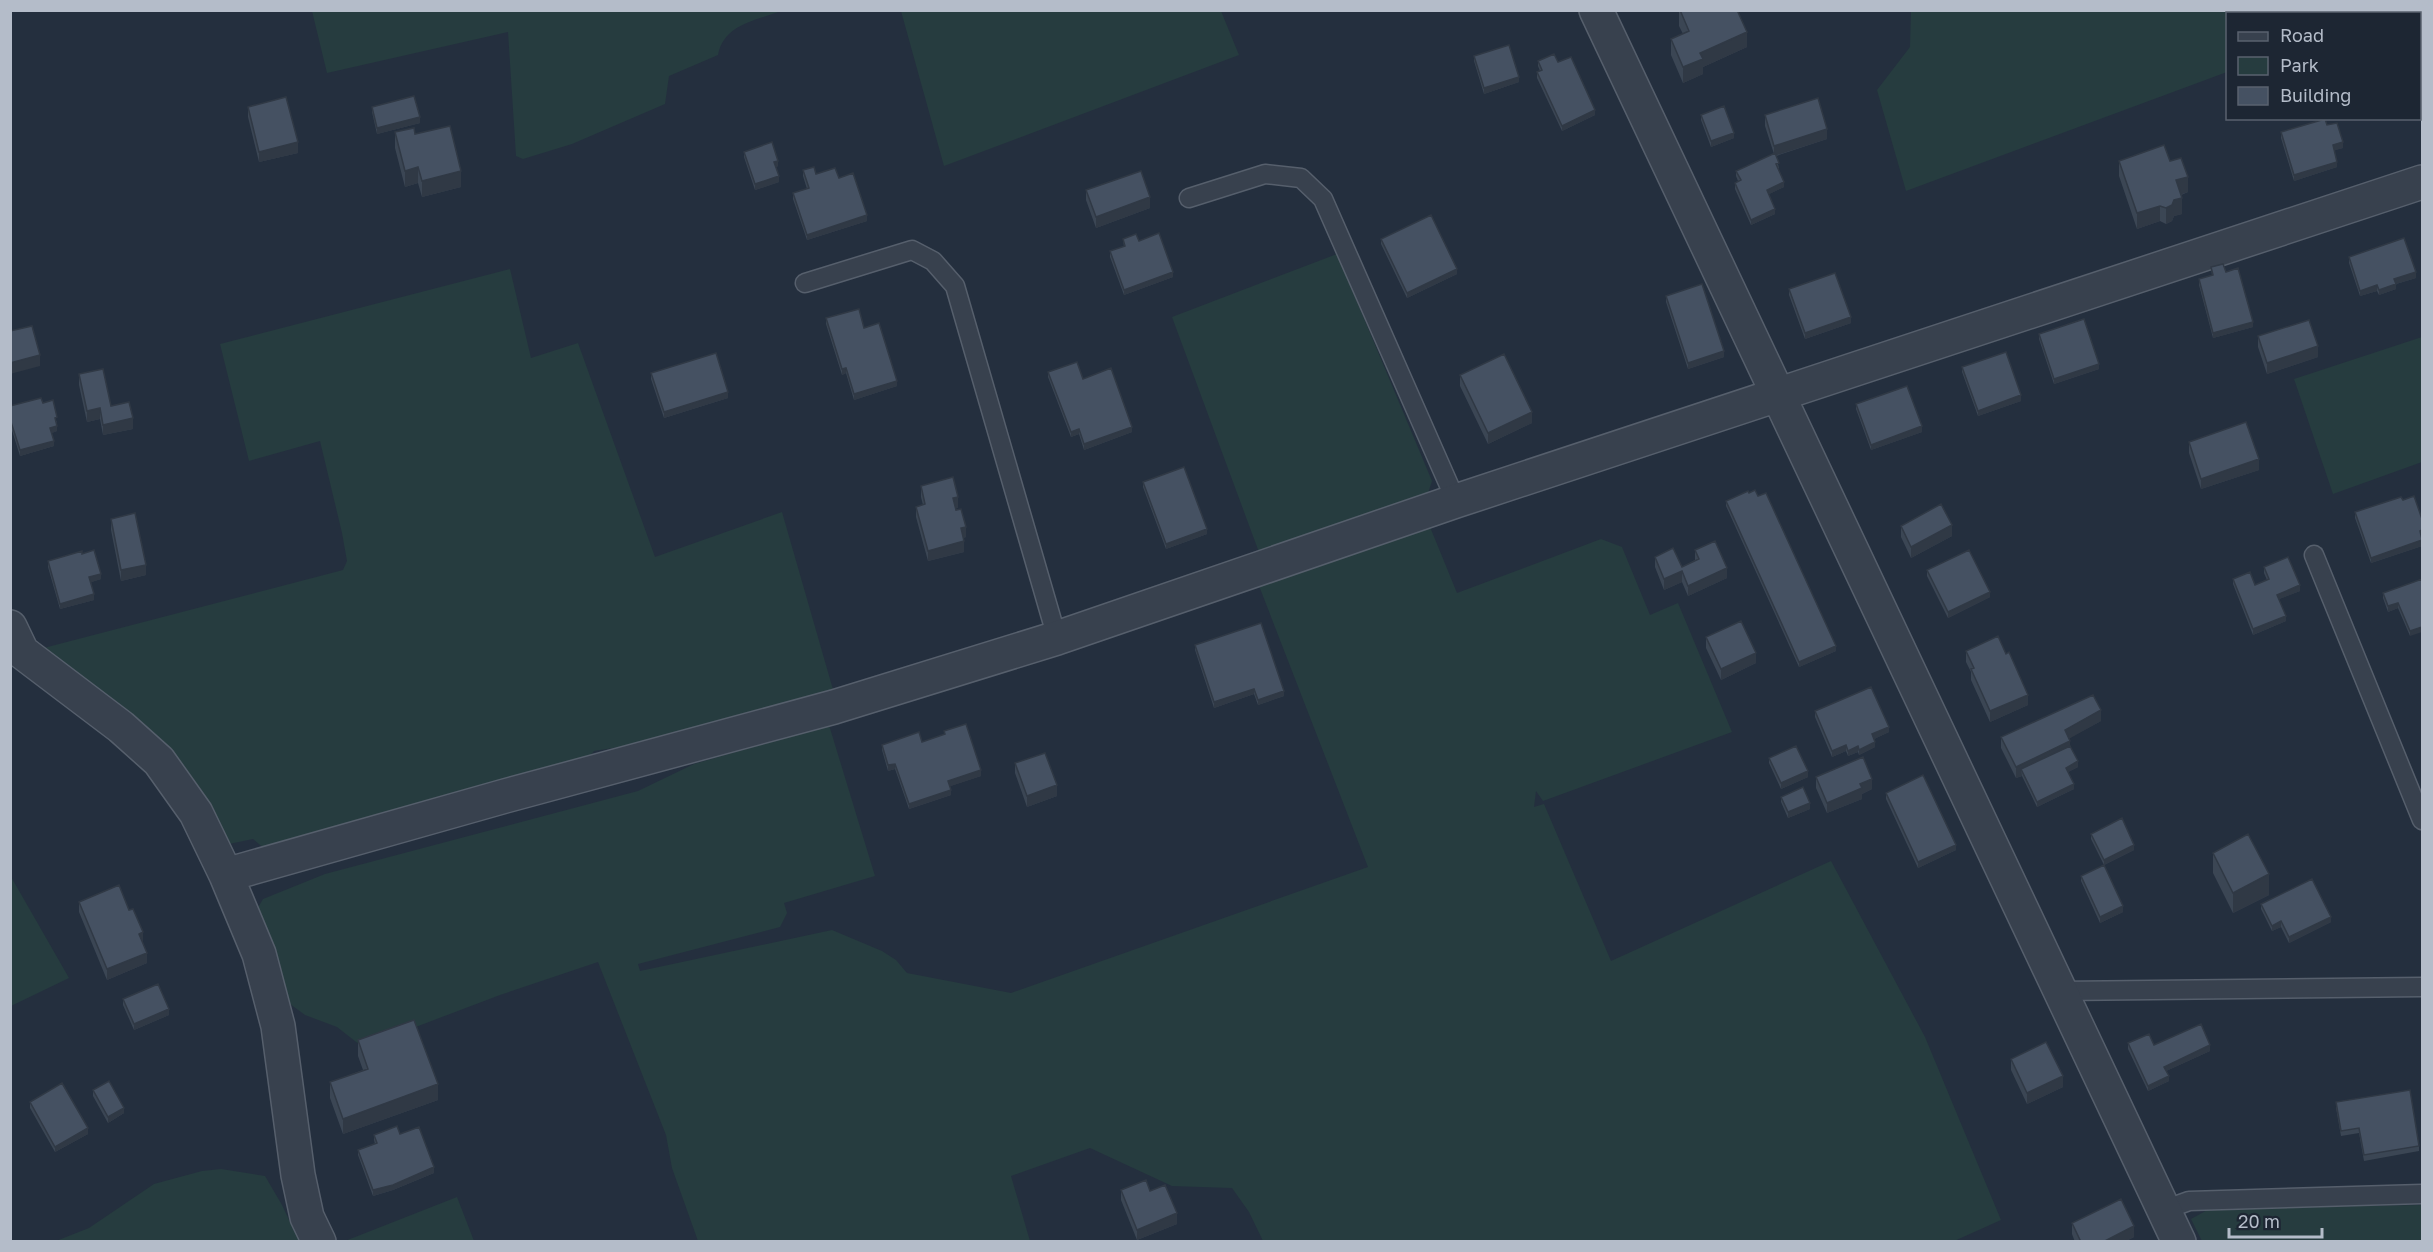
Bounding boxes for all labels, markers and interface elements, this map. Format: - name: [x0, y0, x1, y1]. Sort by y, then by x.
- legend: [2226, 12, 2421, 120]
- text: Road: [2280, 24, 2324, 46]
- text: Park: [2280, 54, 2319, 76]
- text: Building: [2280, 84, 2351, 106]
- scale bar: [2229, 1201, 2322, 1239]
- text: 20 m: [2238, 1210, 2280, 1232]

